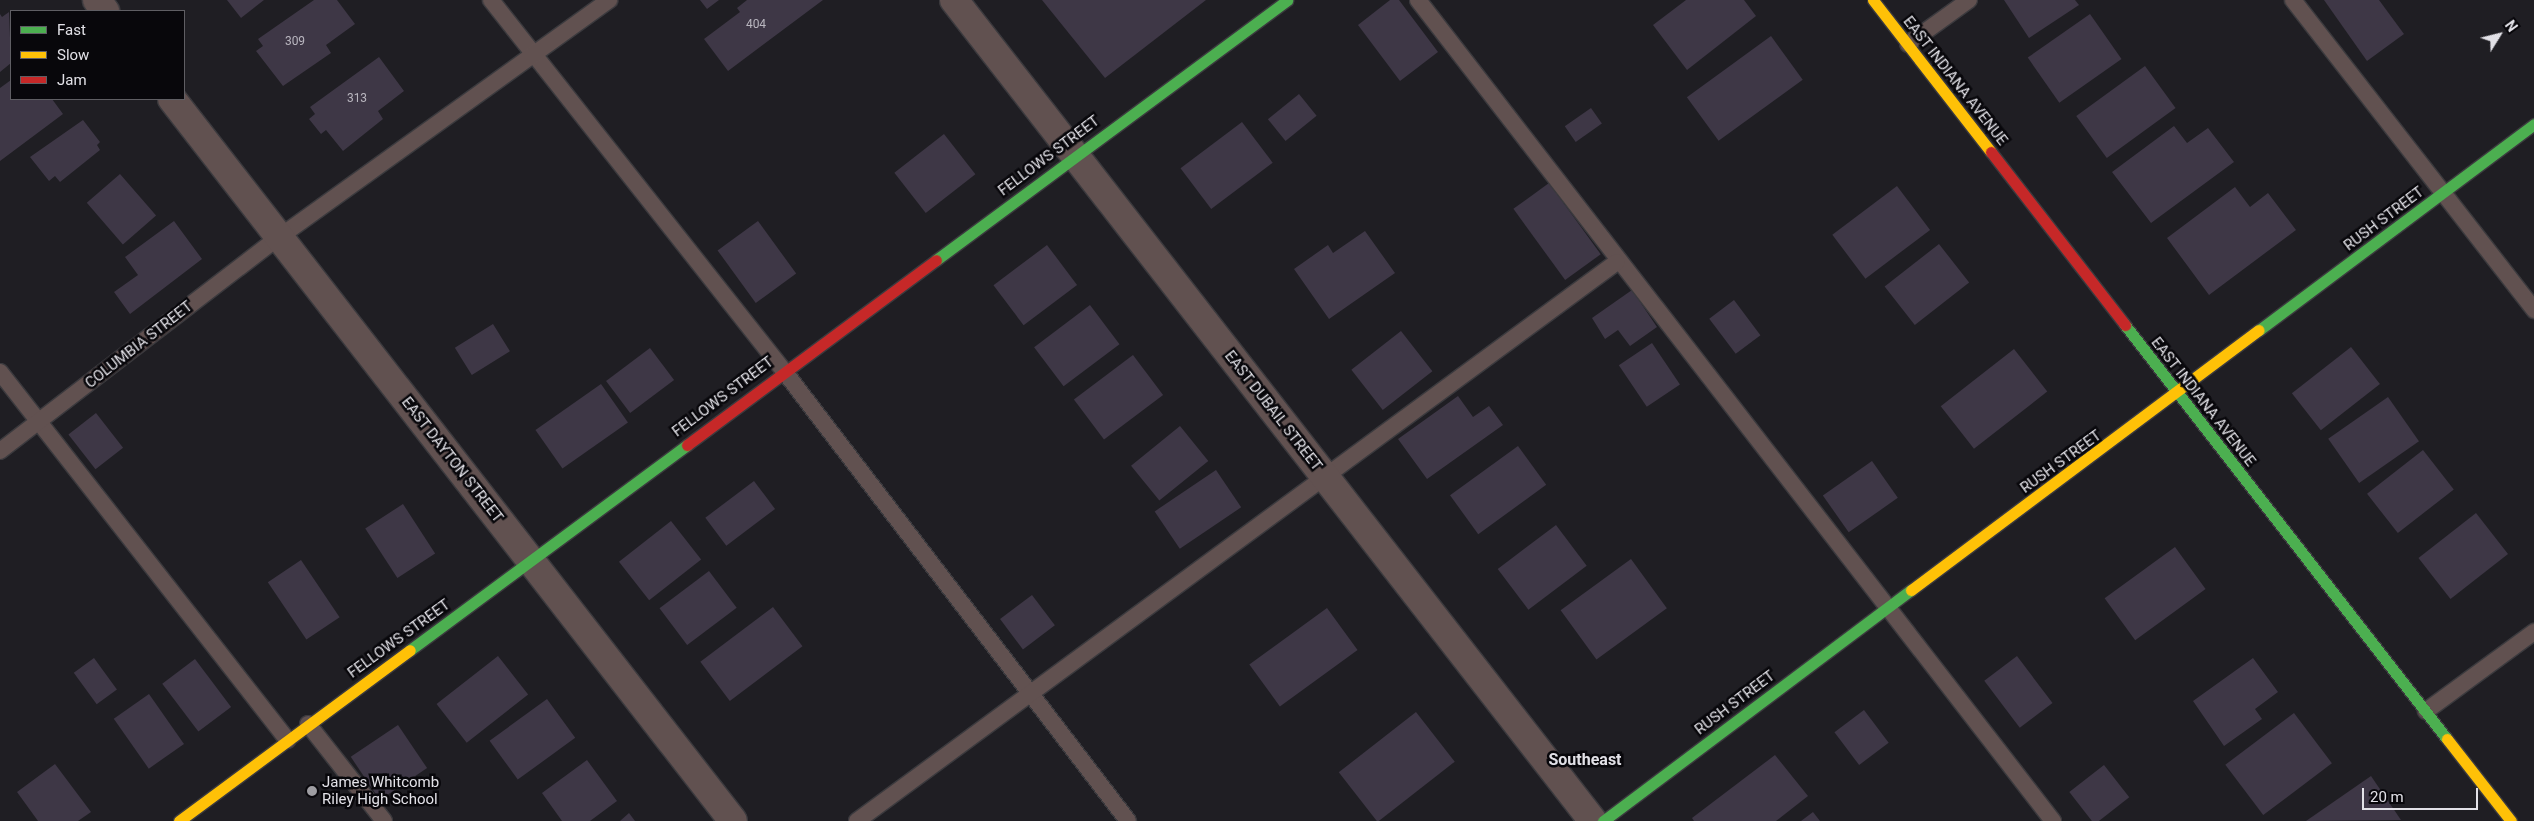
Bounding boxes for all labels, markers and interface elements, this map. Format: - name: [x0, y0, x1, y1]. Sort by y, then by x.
- legend: [10, 10, 185, 100]
- north arrow: [2474, 10, 2524, 60]
- street label: EAST INDIANA AVENUE: [1899, 13, 2011, 149]
- text: N: [2502, 17, 2521, 35]
- house number: 404: [746, 18, 766, 32]
- text: Fast: [57, 21, 86, 39]
- house number: 309: [285, 35, 305, 49]
- text: Slow: [57, 46, 89, 64]
- text: Jam: [57, 71, 87, 89]
- house number: 313: [347, 92, 367, 106]
- street label: FELLOWS STREET: [995, 112, 1103, 200]
- street label: RUSH STREET: [2340, 183, 2428, 255]
- street label: COLUMBIA STREET: [82, 298, 196, 392]
- street label: EAST INDIANA AVENUE: [2147, 334, 2259, 470]
- street label: EAST DUBAIL STREET: [1220, 347, 1326, 475]
- street label: FELLOWS STREET: [669, 353, 777, 441]
- street label: EAST DAYTON STREET: [397, 394, 507, 526]
- street label: RUSH STREET: [2017, 427, 2105, 497]
- street label: FELLOWS STREET: [344, 596, 454, 682]
- street label: RUSH STREET: [1691, 667, 1779, 739]
- district label: Southeast: [1548, 750, 1622, 770]
- place label: James Whitcomb Riley High School: [322, 773, 439, 808]
- scale bar: [2364, 778, 2480, 810]
- marker: James Whitcomb Riley High School: [306, 785, 318, 797]
- text: 20 m: [2370, 788, 2404, 806]

